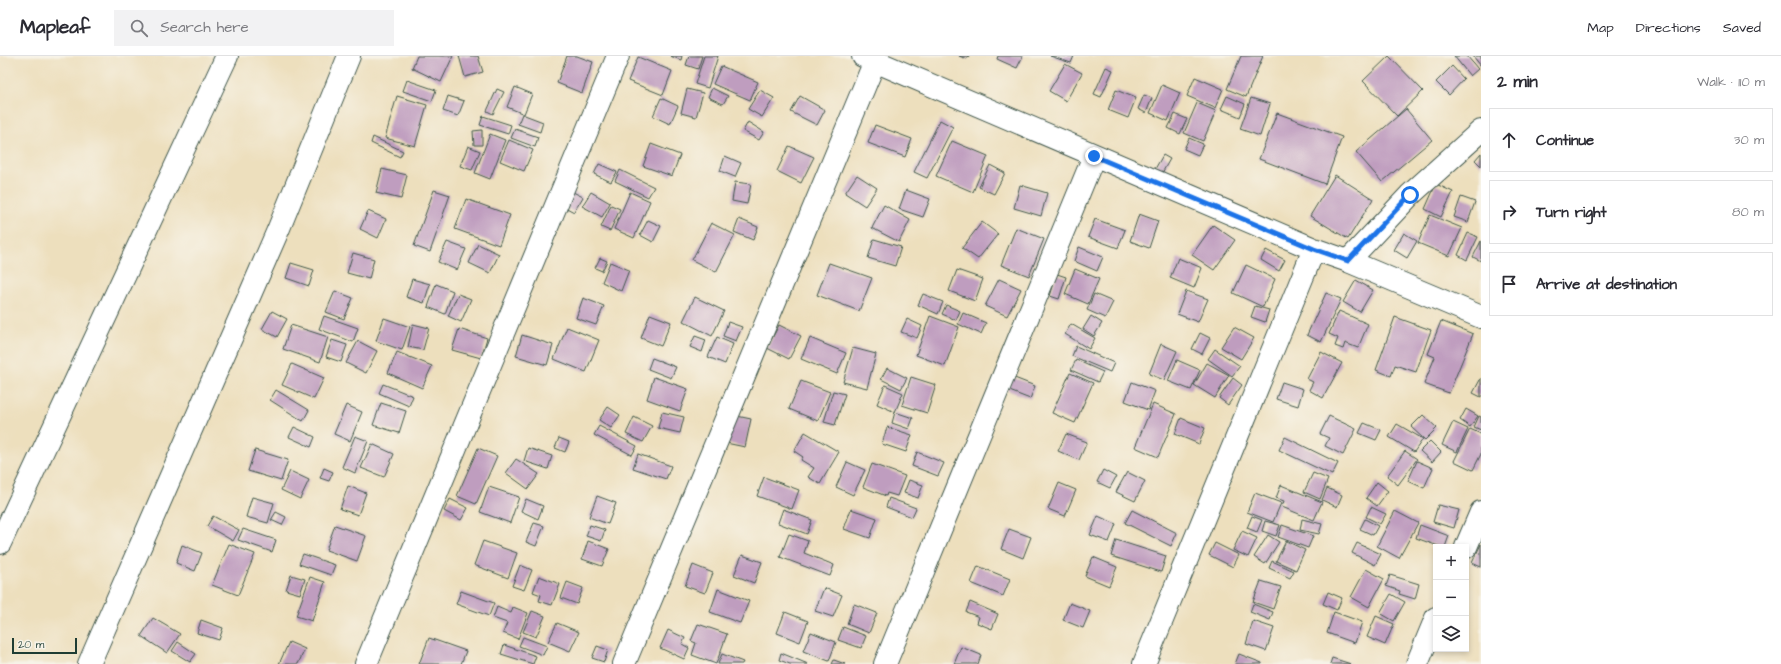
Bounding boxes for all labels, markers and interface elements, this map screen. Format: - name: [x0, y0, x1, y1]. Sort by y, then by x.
- search box: [114, 10, 394, 46]
- text: Mapleaf: [20, 14, 90, 41]
- icon: search: [128, 17, 150, 39]
- text: Search here: [160, 17, 249, 38]
- text: Map: [1587, 18, 1614, 38]
- text: Directions: [1636, 18, 1701, 38]
- text: Saved: [1723, 18, 1761, 38]
- text: 2 min: [1497, 70, 1538, 94]
- text: Walk · 110 m: [1697, 73, 1765, 91]
- icon: ahead: [1498, 129, 1520, 151]
- text: Continue: [1536, 130, 1594, 151]
- text: 30 m: [1734, 131, 1764, 149]
- route end: [1085, 147, 1103, 165]
- route start: [1401, 186, 1419, 204]
- icon: right: [1498, 201, 1520, 223]
- text: Turn right: [1536, 202, 1607, 223]
- text: 80 m: [1732, 203, 1764, 221]
- icon: arrive: [1498, 273, 1520, 295]
- text: Arrive at destination: [1536, 274, 1677, 295]
- map controls: [1433, 544, 1469, 652]
- button: +: [1433, 544, 1469, 580]
- button: −: [1433, 580, 1469, 616]
- button: layers: [1433, 616, 1469, 652]
- scale bar: [12, 636, 77, 655]
- text: 20 m: [18, 637, 44, 652]

